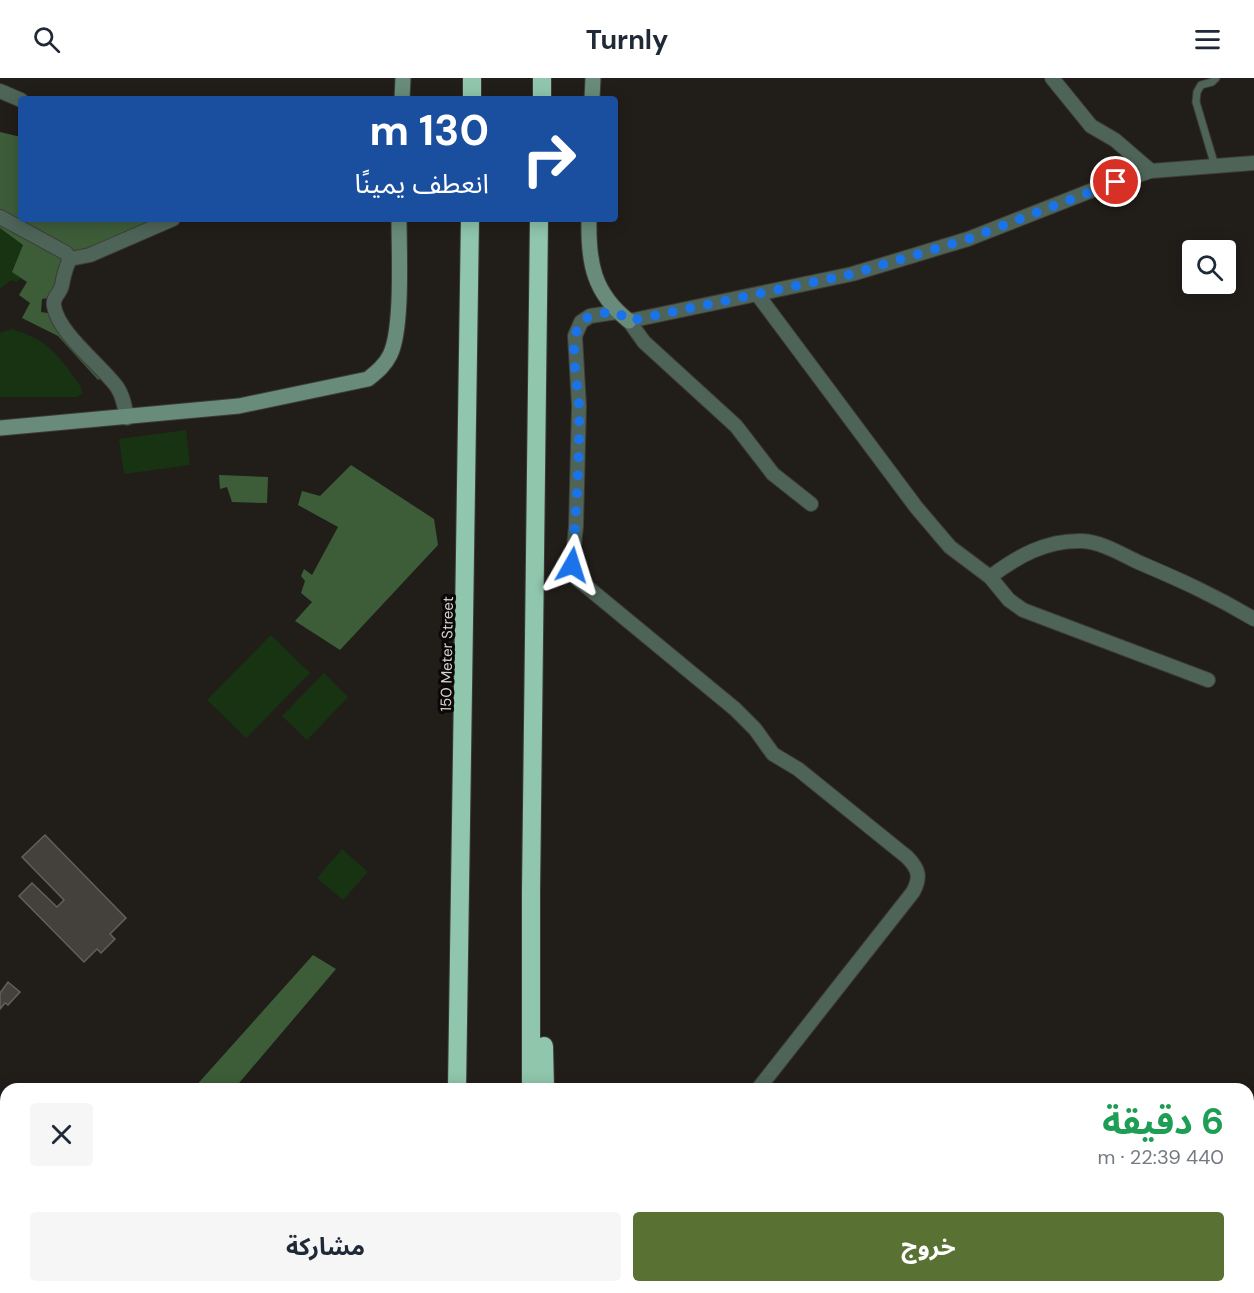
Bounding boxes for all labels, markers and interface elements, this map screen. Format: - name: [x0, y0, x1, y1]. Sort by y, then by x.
- text: Turnly: [586, 22, 668, 57]
- icon: search: [30, 23, 63, 56]
- icon: menu: [1191, 23, 1224, 56]
- text: 130 m: [369, 103, 489, 158]
- icon: right: [510, 120, 588, 198]
- pin: [1090, 156, 1141, 207]
- icon: arrive: [1099, 165, 1132, 198]
- text: انعطف يمينًا: [354, 166, 489, 201]
- map controls: [1182, 240, 1236, 294]
- button: search: [1182, 240, 1236, 294]
- position arrow: [540, 533, 604, 597]
- street label: 150 Meter Street: [436, 596, 458, 712]
- text: 6 دقيقة: [1102, 1098, 1224, 1145]
- button: close: [30, 1103, 93, 1166]
- text: 440 m · 22:39: [1097, 1144, 1224, 1170]
- button: مشاركة: [30, 1212, 621, 1281]
- button: خروج: [633, 1212, 1224, 1281]

